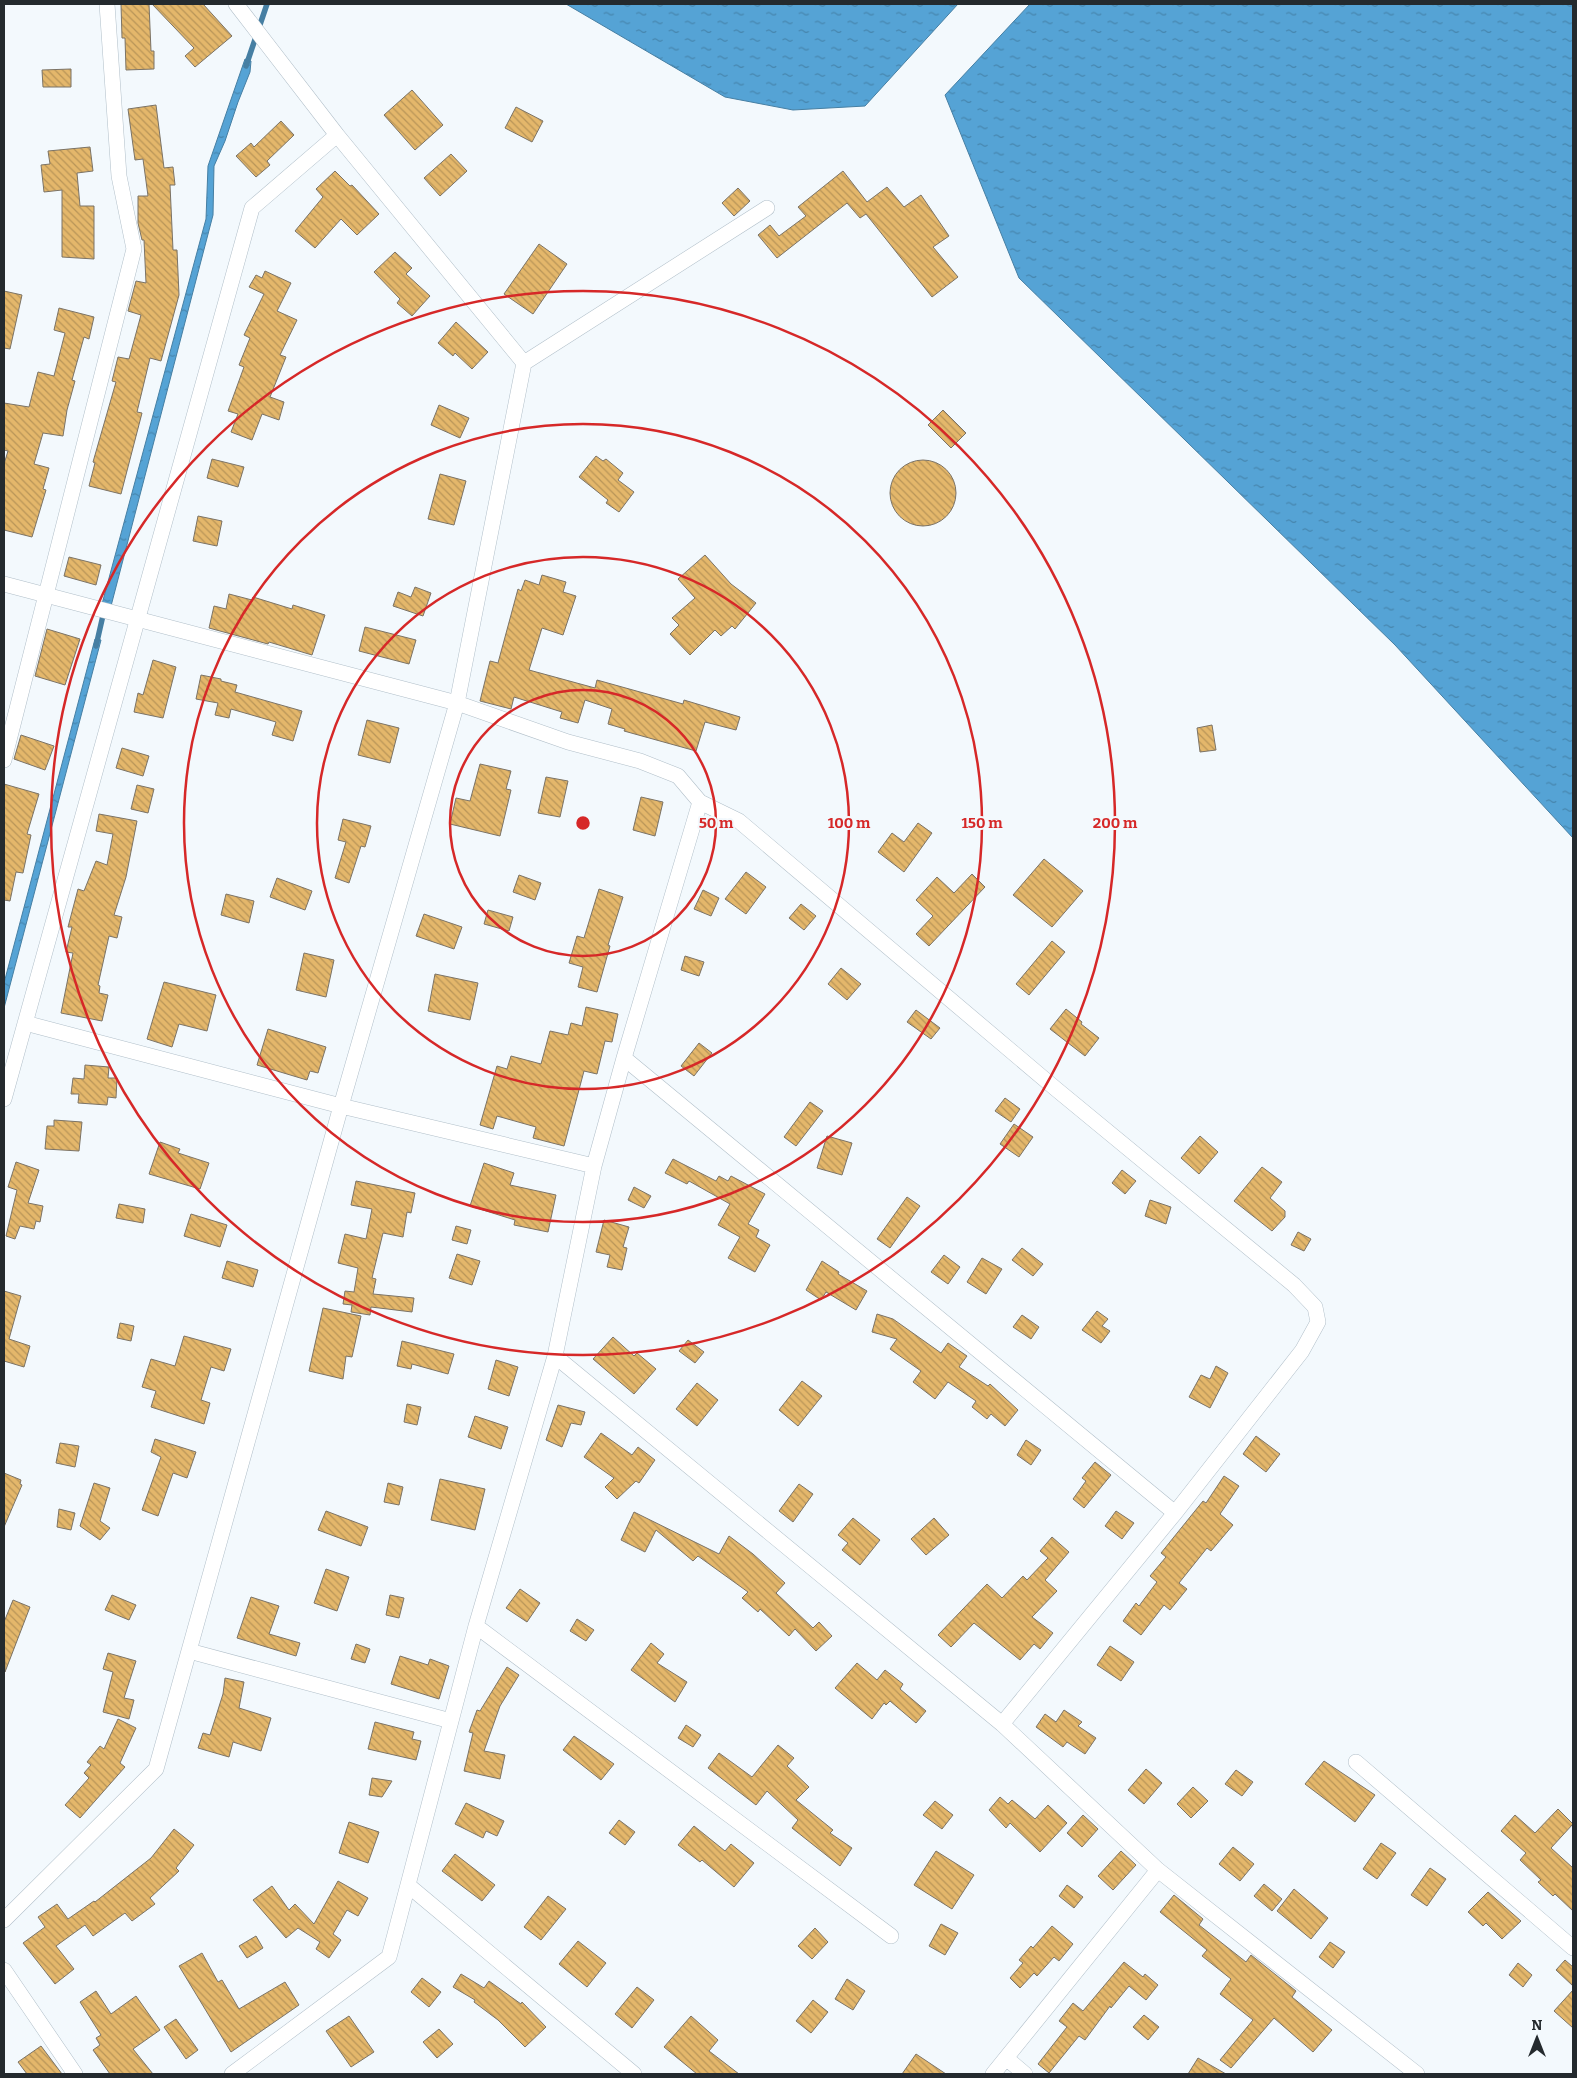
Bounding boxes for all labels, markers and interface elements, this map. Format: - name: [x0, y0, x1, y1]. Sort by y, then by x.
- centre of rings: [574, 814, 592, 832]
- text: 50 m: [699, 814, 734, 832]
- text: 100 m: [828, 814, 871, 832]
- text: 150 m: [961, 814, 1003, 832]
- text: 200 m: [1093, 814, 1138, 832]
- north arrow: [1512, 2013, 1562, 2063]
- text: N: [1532, 2017, 1543, 2034]

